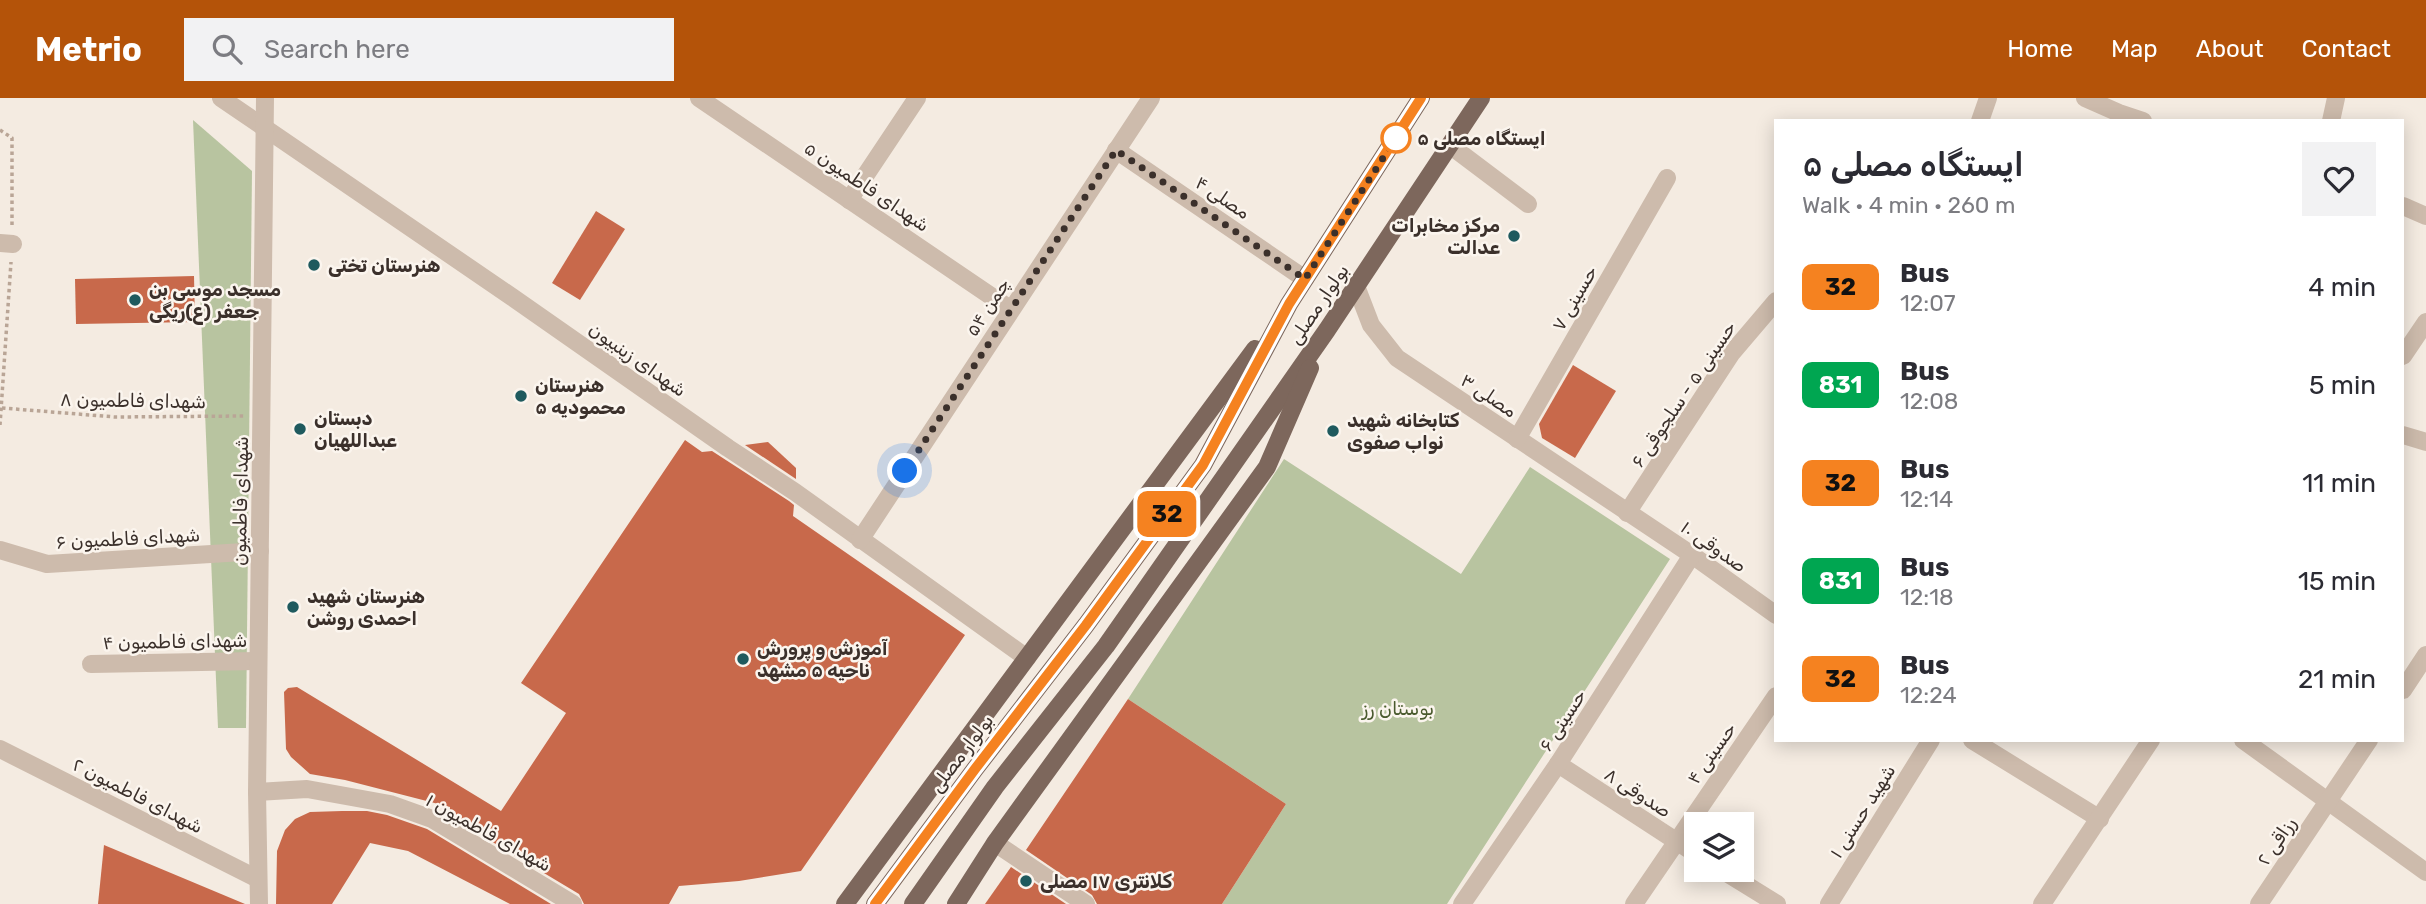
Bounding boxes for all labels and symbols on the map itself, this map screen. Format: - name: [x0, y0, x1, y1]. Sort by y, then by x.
- marker: ایستگاه مصلی ۵: [1381, 123, 1411, 153]
- place label: ایستگاه مصلی ۵: [1417, 127, 1546, 150]
- street label: شهدای فاطمیون ۵: [800, 136, 934, 237]
- street label: مصلی ۴: [1191, 171, 1255, 224]
- place label: مرکز مخابرات عدالت: [1391, 214, 1500, 259]
- marker: مرکز مخابرات عدالت: [1506, 228, 1522, 244]
- place label: هنرستان تختی: [328, 254, 440, 277]
- marker: هنرستان تختی: [306, 257, 322, 273]
- street label: بولوار مصلی: [1283, 260, 1354, 349]
- street label: حسینی ۷: [1547, 262, 1602, 335]
- street label: چمن ۵۴: [960, 274, 1015, 341]
- place label: مسجد موسی بن جعفر (ع)ریگی: [149, 278, 281, 325]
- marker: مسجد موسی بن جعفر (ع)ریگی: [127, 292, 143, 308]
- street label: شهدای زینبیون: [584, 317, 691, 402]
- street label: حسینی ۵ - سلجوقی ۶: [1626, 317, 1741, 472]
- street label: مصلی ۳: [1456, 368, 1521, 423]
- place label: هنرستان محمودیه ۵: [535, 374, 626, 419]
- street label: شهدای فاطمیون ۸: [60, 388, 206, 413]
- marker: هنرستان محمودیه ۵: [513, 388, 529, 404]
- place label: دبستان عبداللهیان: [314, 407, 397, 452]
- place label: کتابخانه شهید نواب صفوی: [1347, 409, 1460, 454]
- marker: دبستان عبداللهیان: [292, 421, 308, 437]
- marker: کتابخانه شهید نواب صفوی: [1325, 423, 1341, 439]
- street label: شهدای فاطمیون: [228, 436, 253, 566]
- your location: [887, 453, 922, 488]
- line badge: 32: [1136, 491, 1198, 537]
- street label: صدوقی ۱۰: [1676, 515, 1751, 577]
- street label: شهدای فاطمیون ۶: [55, 523, 201, 554]
- place label: هنرستان شهید احمدی روشن: [307, 585, 425, 630]
- marker: هنرستان شهید احمدی روشن: [285, 599, 301, 615]
- street label: شهدای فاطمیون ۴: [102, 629, 248, 654]
- place label: آموزش و پرورش ناحیه ۵ مشهد: [757, 637, 888, 682]
- marker: آموزش و پرورش ناحیه ۵ مشهد: [735, 651, 751, 667]
- street label: حسینی ۶: [1534, 685, 1591, 756]
- park label: بوستان رز: [1361, 697, 1434, 720]
- street label: بولوار مصلی: [925, 710, 998, 797]
- street label: حسینی ۴: [1682, 718, 1741, 789]
- street label: شهدای فاطمیون ۲: [69, 753, 207, 838]
- street label: شهید حسنی ۱: [1825, 760, 1900, 862]
- street label: صدوقی ۸: [1600, 762, 1676, 823]
- street label: شهدای فاطمیون ۱: [422, 788, 556, 876]
- street label: رزاقی ۲: [2252, 813, 2301, 870]
- place label: کلانتری ۱۷ مصلی: [1040, 870, 1173, 893]
- marker: کلانتری ۱۷ مصلی: [1018, 873, 1034, 889]

